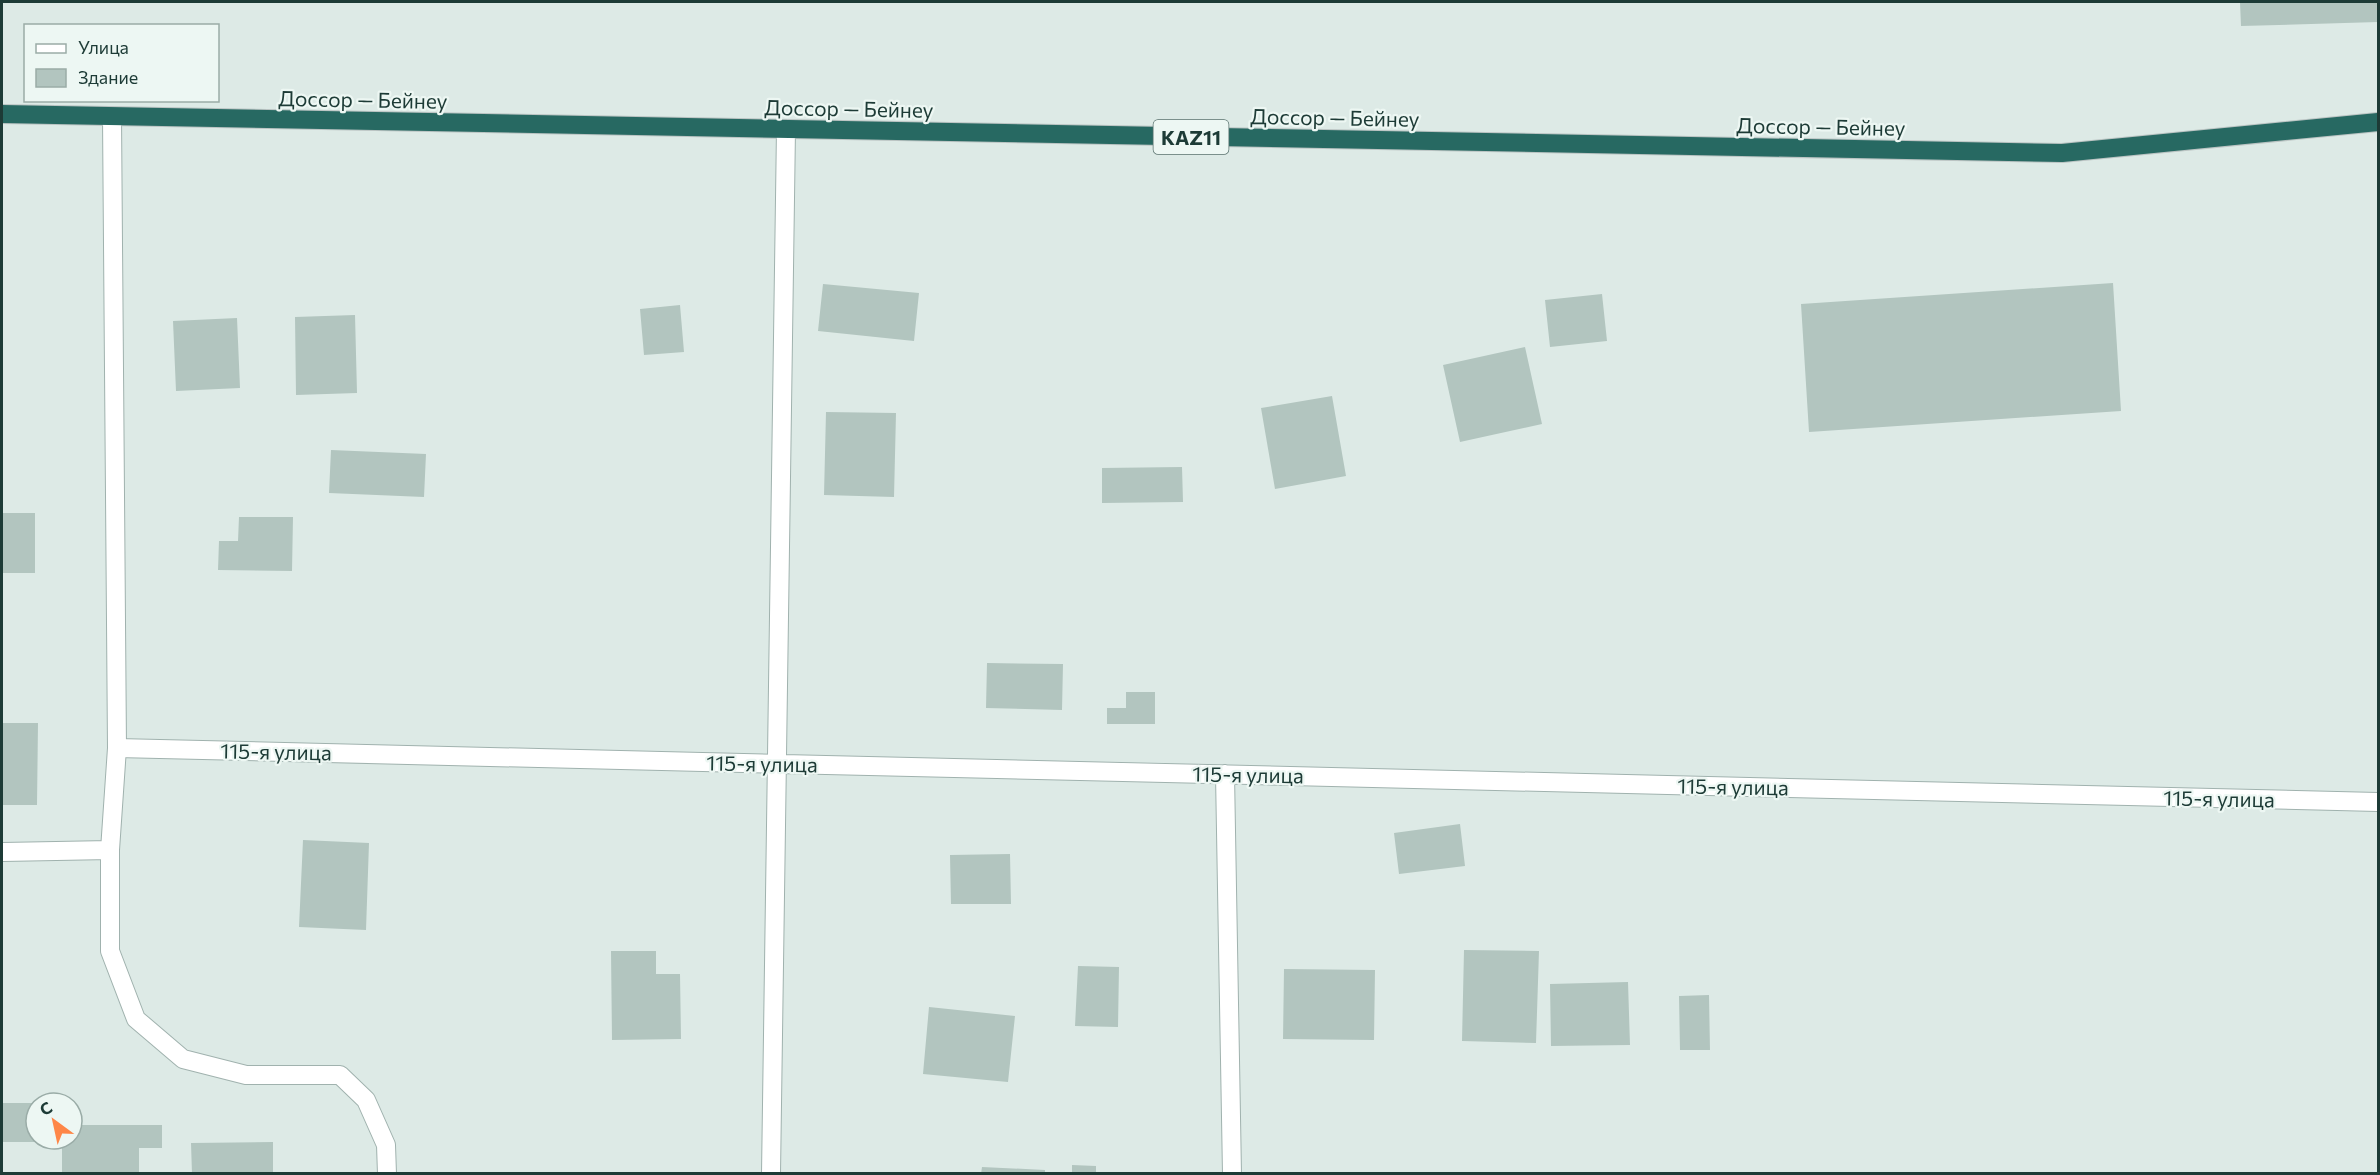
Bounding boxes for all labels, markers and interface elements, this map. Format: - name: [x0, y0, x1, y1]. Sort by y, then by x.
- legend: [24, 24, 219, 102]
- text: Улица: [78, 36, 129, 58]
- text: Здание: [78, 66, 138, 88]
- street label: Доссор — Бейнеу: [278, 85, 448, 113]
- street label: Доссор — Бейнеу: [764, 94, 934, 122]
- street label: Доссор — Бейнеу: [1250, 103, 1420, 131]
- street label: Доссор — Бейнеу: [1736, 112, 1906, 140]
- road number: KAZ11: [1154, 120, 1228, 154]
- street label: 115-я улица: [220, 738, 332, 764]
- street label: 115-я улица: [706, 750, 818, 776]
- street label: 115-я улица: [1192, 761, 1304, 787]
- street label: 115-я улица: [1677, 773, 1789, 799]
- street label: 115-я улица: [2163, 785, 2275, 811]
- north arrow: [24, 1091, 84, 1151]
- text: С: [36, 1097, 55, 1119]

